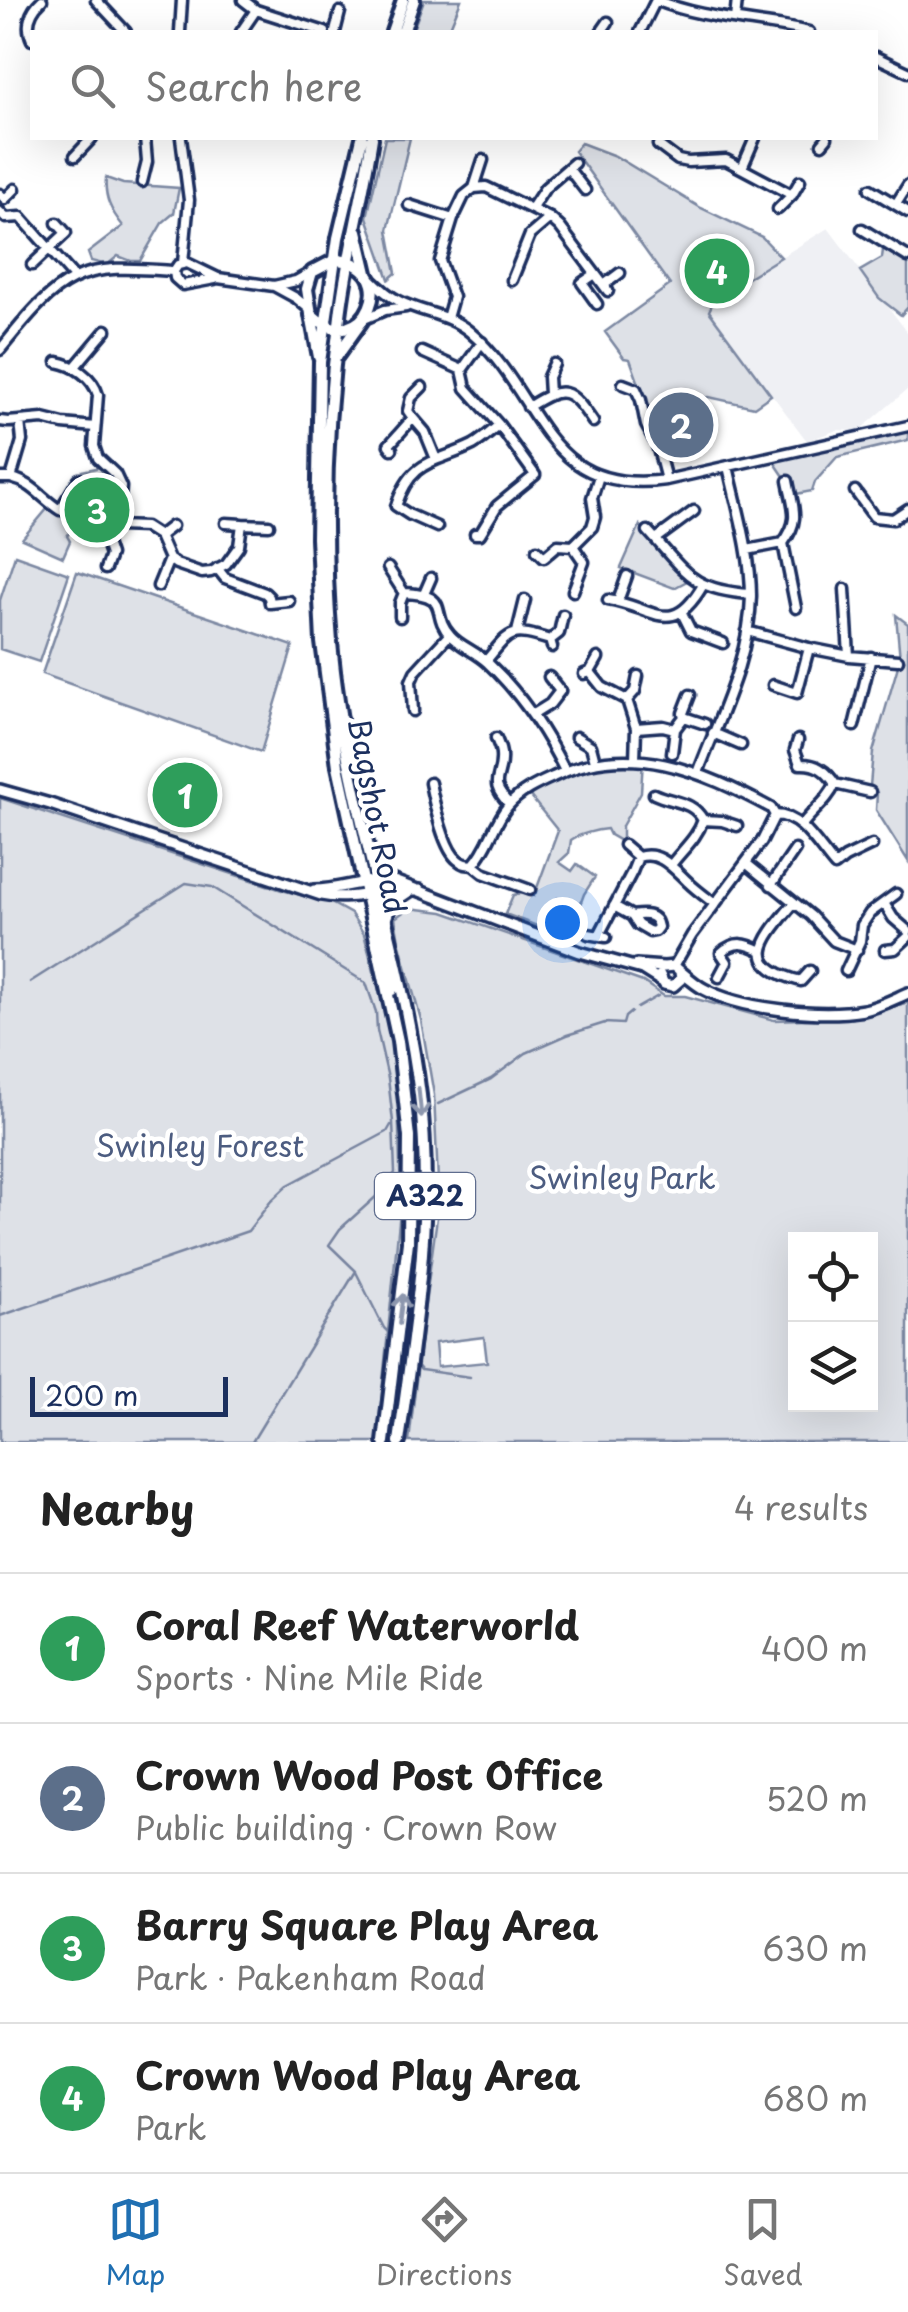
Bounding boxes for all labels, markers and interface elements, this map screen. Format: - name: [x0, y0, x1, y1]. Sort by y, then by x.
- search box: [30, 30, 878, 140]
- text: Search here: [145, 57, 362, 114]
- icon: search: [65, 58, 120, 113]
- pin: 4: [684, 234, 750, 308]
- pin: 2: [648, 388, 714, 462]
- pin: 3: [64, 472, 130, 548]
- street label: Bagshot Road: [337, 713, 420, 918]
- pin: 1: [152, 758, 218, 832]
- your location: [537, 897, 588, 948]
- one-way arrow: [411, 1086, 430, 1118]
- park label: Swinley Forest: [96, 1122, 304, 1167]
- park label: Swinley Park: [528, 1154, 716, 1199]
- road number: A322: [375, 1173, 475, 1219]
- map controls: [788, 1232, 878, 1412]
- button: locate: [788, 1232, 878, 1322]
- one-way arrow: [392, 1294, 411, 1326]
- button: layers: [788, 1322, 878, 1412]
- scale bar: [30, 1372, 228, 1416]
- text: 200 m: [45, 1373, 138, 1416]
- text: Nearby: [40, 1476, 194, 1539]
- text: 4 results: [734, 1483, 868, 1531]
- text: Coral Reef Waterworld: [135, 1596, 579, 1653]
- text: 1: [65, 1624, 80, 1672]
- text: 400 m: [761, 1624, 868, 1672]
- text: Sports · Nine Mile Ride: [135, 1653, 484, 1701]
- text: Crown Wood Post Office: [135, 1746, 603, 1803]
- text: 2: [61, 1774, 84, 1822]
- text: 520 m: [766, 1774, 868, 1822]
- text: Public building · Crown Row: [135, 1803, 557, 1851]
- text: Barry Square Play Area: [135, 1896, 599, 1953]
- text: 3: [62, 1924, 83, 1972]
- text: 630 m: [763, 1924, 868, 1972]
- text: Park · Pakenham Road: [135, 1953, 486, 2001]
- text: Crown Wood Play Area: [135, 2046, 580, 2103]
- text: 4: [62, 2074, 83, 2122]
- text: 680 m: [763, 2074, 868, 2122]
- text: Park: [135, 2103, 207, 2151]
- tab: Map: [105, 2192, 165, 2295]
- tab: Directions: [376, 2192, 512, 2295]
- tab: Saved: [723, 2192, 803, 2295]

